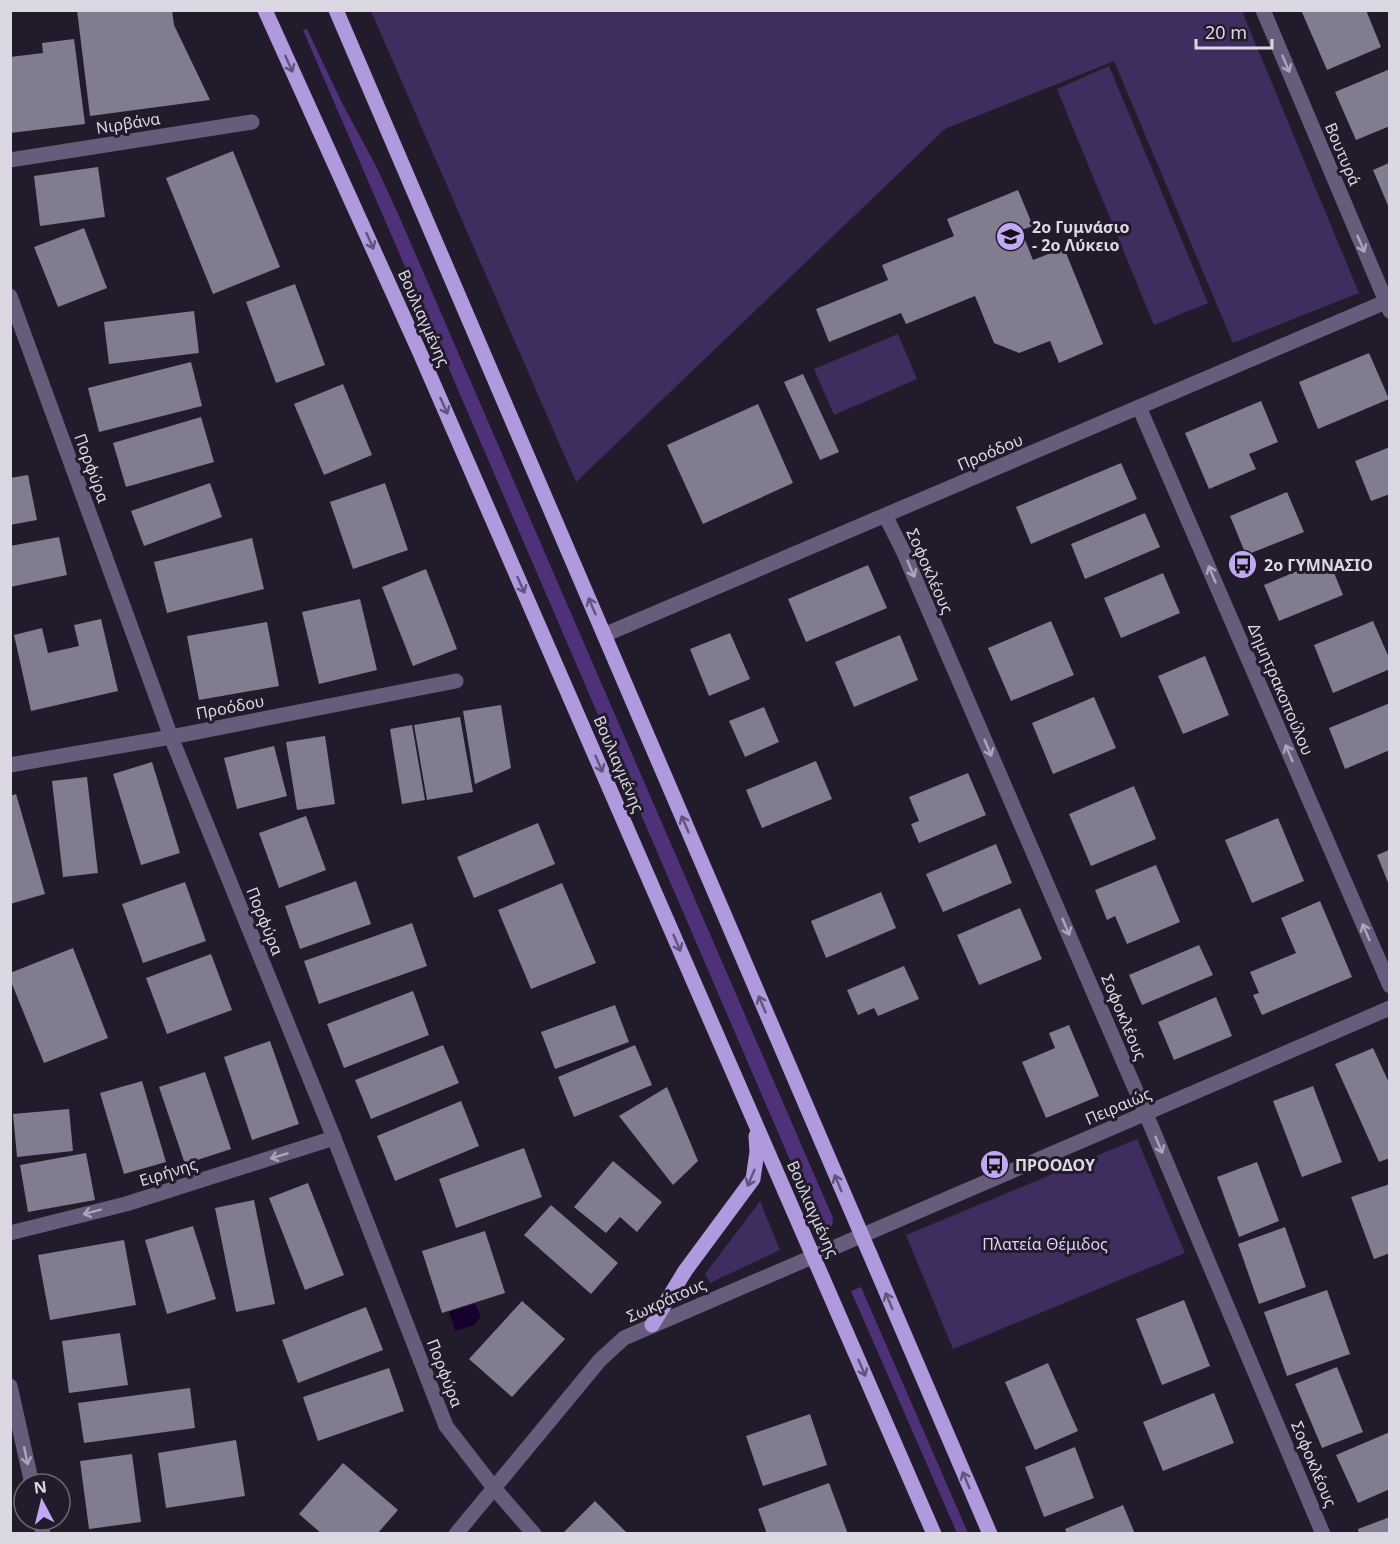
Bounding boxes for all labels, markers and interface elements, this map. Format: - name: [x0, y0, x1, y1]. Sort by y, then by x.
- scale bar: [1196, 12, 1272, 50]
- text: 20 m: [1205, 20, 1247, 44]
- one-way arrow: [284, 54, 295, 72]
- one-way arrow: [1281, 55, 1292, 73]
- street label: Νιρβάνα: [94, 107, 162, 139]
- street label: Βουτυρά: [1320, 119, 1366, 189]
- place label: 2ο Γυμνάσιο - 2ο Λύκειο: [1032, 216, 1130, 256]
- school or university icon: 2ο Γυμνάσιο - 2ο Λύκειο: [995, 220, 1027, 252]
- one-way arrow: [364, 232, 376, 250]
- one-way arrow: [1357, 235, 1368, 253]
- street label: Βουλιαγμένης: [393, 266, 455, 370]
- one-way arrow: [438, 397, 450, 415]
- street label: Προόδου: [954, 428, 1026, 476]
- street label: Πορφύρα: [69, 431, 115, 505]
- street label: Σοφοκλέους: [901, 525, 959, 617]
- bus stop icon: 2ο ΓΥΜΝΑΣΙΟ: [1227, 549, 1259, 581]
- place label: 2ο ΓΥΜΝΑΣΙΟ: [1264, 554, 1373, 576]
- one-way arrow: [906, 560, 917, 578]
- one-way arrow: [1205, 566, 1217, 584]
- one-way arrow: [517, 576, 528, 594]
- one-way arrow: [585, 598, 597, 616]
- street label: Δημητρακοπούλου: [1243, 620, 1319, 758]
- street label: Προόδου: [194, 690, 266, 724]
- street label: Βουλιαγμένης: [589, 712, 649, 816]
- one-way arrow: [983, 739, 995, 757]
- one-way arrow: [1283, 745, 1294, 763]
- one-way arrow: [594, 754, 605, 773]
- one-way arrow: [679, 816, 690, 834]
- street label: Πορφύρα: [241, 884, 289, 958]
- one-way arrow: [1060, 918, 1072, 936]
- one-way arrow: [1360, 924, 1371, 942]
- one-way arrow: [672, 933, 683, 951]
- street label: Σοφοκλέους: [1096, 971, 1152, 1064]
- one-way arrow: [755, 995, 767, 1013]
- street label: Πειραιώς: [1082, 1082, 1155, 1130]
- one-way arrow: [1154, 1135, 1165, 1154]
- bus stop icon: ΠΡΟΟΔΟΥ: [978, 1149, 1010, 1181]
- one-way arrow: [270, 1151, 289, 1162]
- street label: Ειρήνης: [136, 1153, 200, 1191]
- place label: ΠΡΟΟΔΟΥ: [1015, 1154, 1096, 1176]
- street label: Βουλιαγμένης: [782, 1157, 844, 1261]
- one-way arrow: [745, 1169, 756, 1187]
- one-way arrow: [832, 1174, 844, 1192]
- one-way arrow: [83, 1207, 102, 1219]
- park label: Πλατεία Θέμιδος: [982, 1233, 1108, 1255]
- street label: Σωκράτους: [623, 1273, 709, 1327]
- one-way arrow: [882, 1292, 893, 1310]
- street label: Πορφύρα: [422, 1336, 468, 1410]
- one-way arrow: [857, 1358, 868, 1377]
- street label: Σοφοκλέους: [1286, 1418, 1342, 1511]
- one-way arrow: [21, 1445, 32, 1465]
- one-way arrow: [960, 1471, 971, 1489]
- north arrow: [12, 1472, 72, 1532]
- text: N: [32, 1475, 48, 1499]

